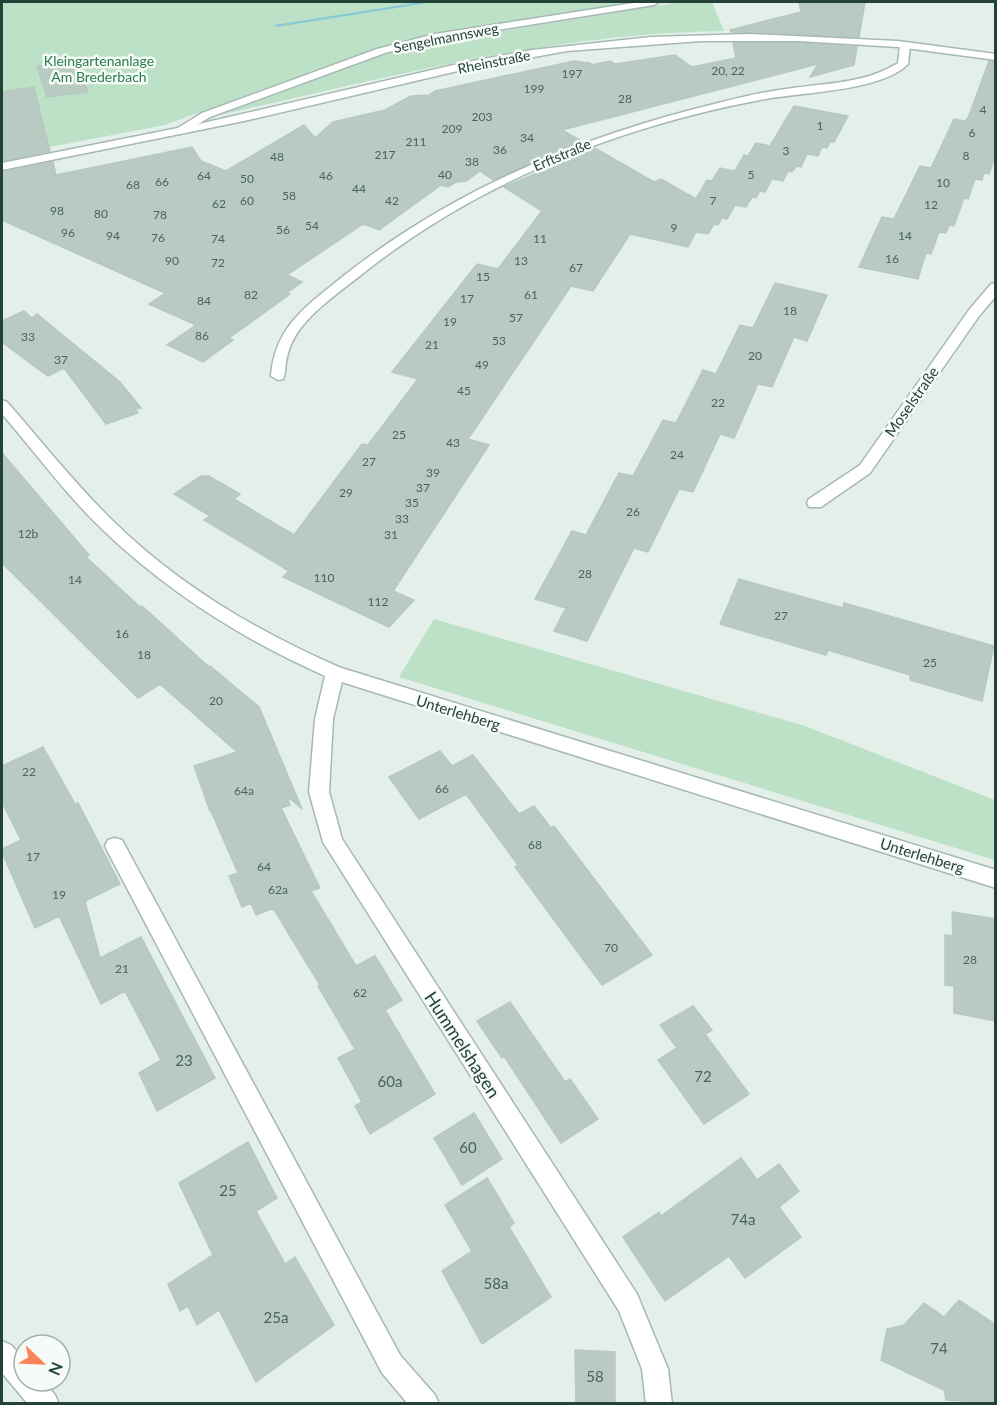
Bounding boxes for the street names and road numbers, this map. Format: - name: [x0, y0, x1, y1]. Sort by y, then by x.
- street label: Sengelmannsweg: [392, 19, 500, 56]
- street label: Rheinstraße: [456, 46, 532, 77]
- street label: Erftstraße: [530, 135, 593, 174]
- street label: Moselstraße: [880, 363, 942, 440]
- street label: Unterlehberg: [414, 691, 503, 733]
- street label: Unterlehberg: [878, 834, 967, 876]
- street label: Hummelshagen: [420, 987, 505, 1102]

